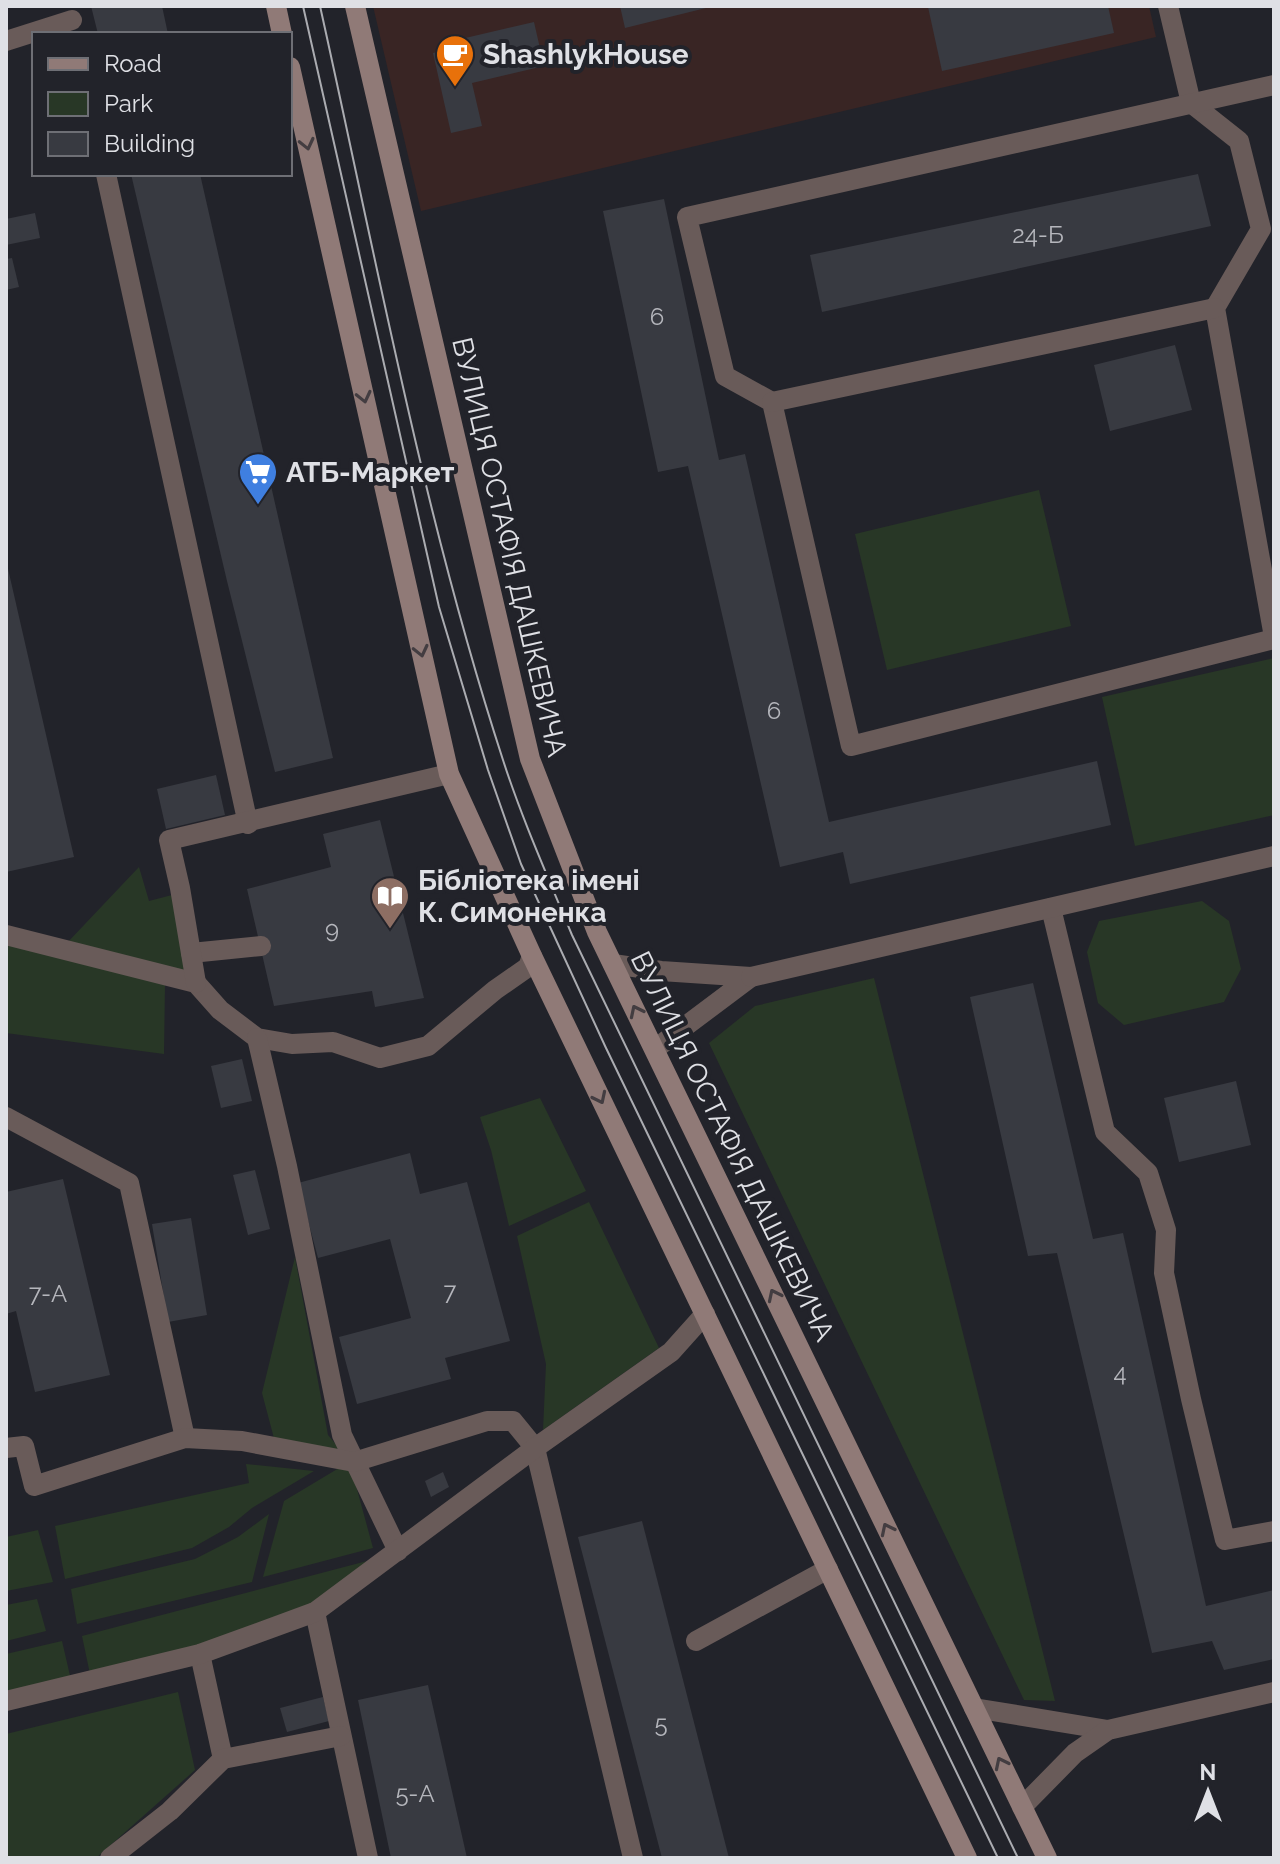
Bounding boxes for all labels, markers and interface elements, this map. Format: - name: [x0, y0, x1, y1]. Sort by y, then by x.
- legend: [32, 32, 292, 176]
- cafe icon: ShashlykHouse: [434, 33, 476, 88]
- place label: ShashlykHouse: [483, 38, 689, 71]
- text: Road: [104, 49, 162, 78]
- text: Park: [104, 89, 153, 118]
- text: Building: [104, 129, 195, 158]
- one-way arrow: [298, 136, 315, 150]
- house number: 24-Б: [1012, 220, 1064, 249]
- house number: 6: [650, 302, 664, 331]
- street label: ВУЛИЦЯ ОСТАФІЯ ДАШКЕВИЧА: [445, 334, 574, 760]
- one-way arrow: [355, 390, 372, 404]
- supermarket icon: АТБ-Маркет: [237, 451, 279, 506]
- place label: АТБ-Маркет: [286, 456, 455, 489]
- one-way arrow: [412, 644, 429, 657]
- house number: 6: [767, 696, 781, 725]
- place label: Бібліотека імені К. Симоненка: [418, 864, 640, 929]
- library icon: Бібліотека імені К. Симоненка: [369, 875, 411, 930]
- house number: 9: [325, 915, 339, 944]
- street label: ВУЛИЦЯ ОСТАФІЯ ДАШКЕВИЧА: [624, 946, 842, 1346]
- one-way arrow: [630, 1004, 646, 1019]
- one-way arrow: [590, 1090, 606, 1105]
- house number: 7: [444, 1277, 457, 1306]
- house number: 7-А: [29, 1279, 67, 1308]
- one-way arrow: [768, 1289, 784, 1303]
- house number: 4: [1113, 1358, 1127, 1387]
- one-way arrow: [881, 1522, 897, 1537]
- house number: 5: [654, 1709, 668, 1738]
- north arrow: [1168, 1752, 1248, 1832]
- one-way arrow: [995, 1756, 1011, 1771]
- text: N: [1200, 1759, 1216, 1785]
- house number: 5-А: [395, 1779, 435, 1808]

